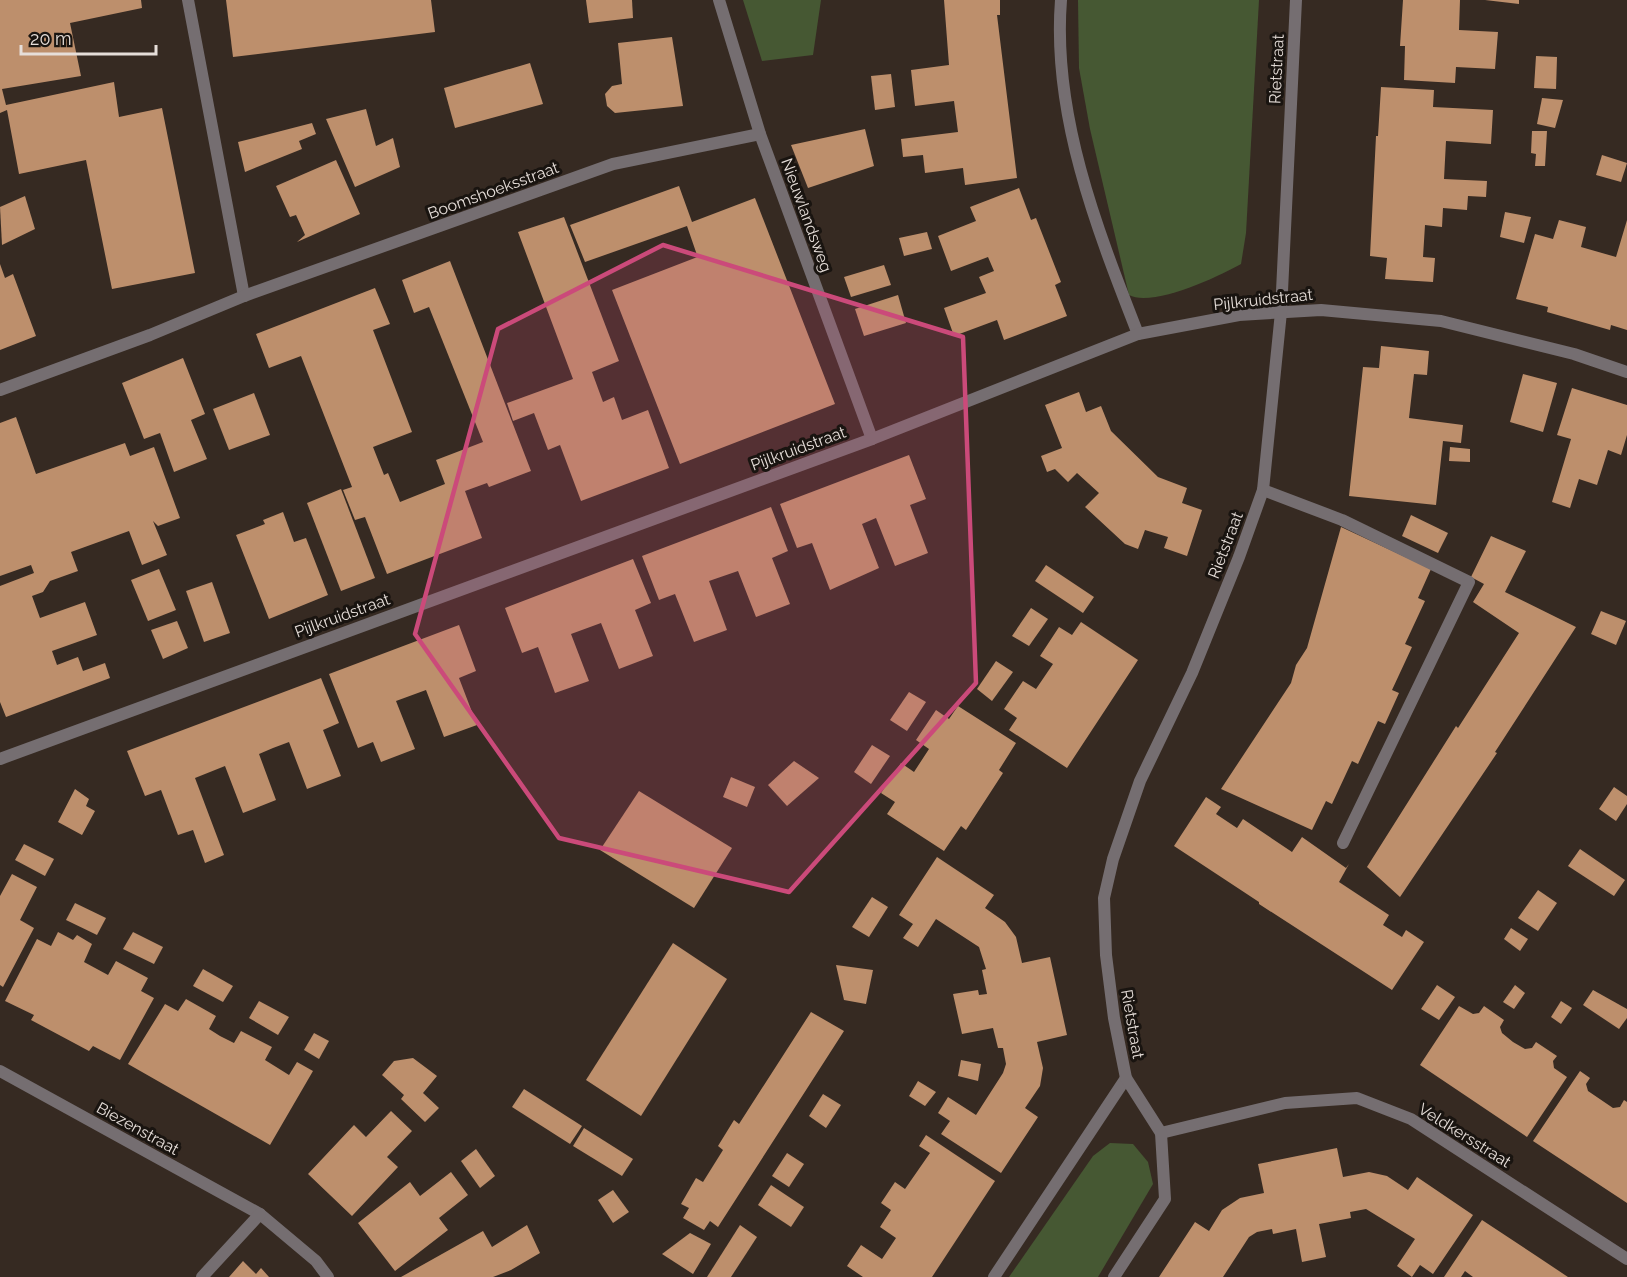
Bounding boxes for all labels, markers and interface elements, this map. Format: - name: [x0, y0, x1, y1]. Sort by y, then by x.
- scale bar: [21, 18, 156, 56]
- text: 20 m: [30, 28, 72, 49]
- street label: Rietstraat: [1265, 33, 1288, 104]
- street label: Nieuwlandsweg: [777, 156, 836, 275]
- street label: Boomshoeksstraat: [425, 158, 562, 223]
- street label: Pijlkruidstraat: [1212, 285, 1314, 314]
- street label: Pijlkruidstraat: [748, 422, 849, 474]
- street label: Rietstraat: [1204, 509, 1247, 581]
- street label: Pijlkruidstraat: [292, 589, 393, 641]
- street label: Rietstraat: [1117, 988, 1148, 1061]
- street label: Biezenstraat: [93, 1098, 183, 1159]
- street label: Veldkersstraat: [1415, 1099, 1515, 1172]

